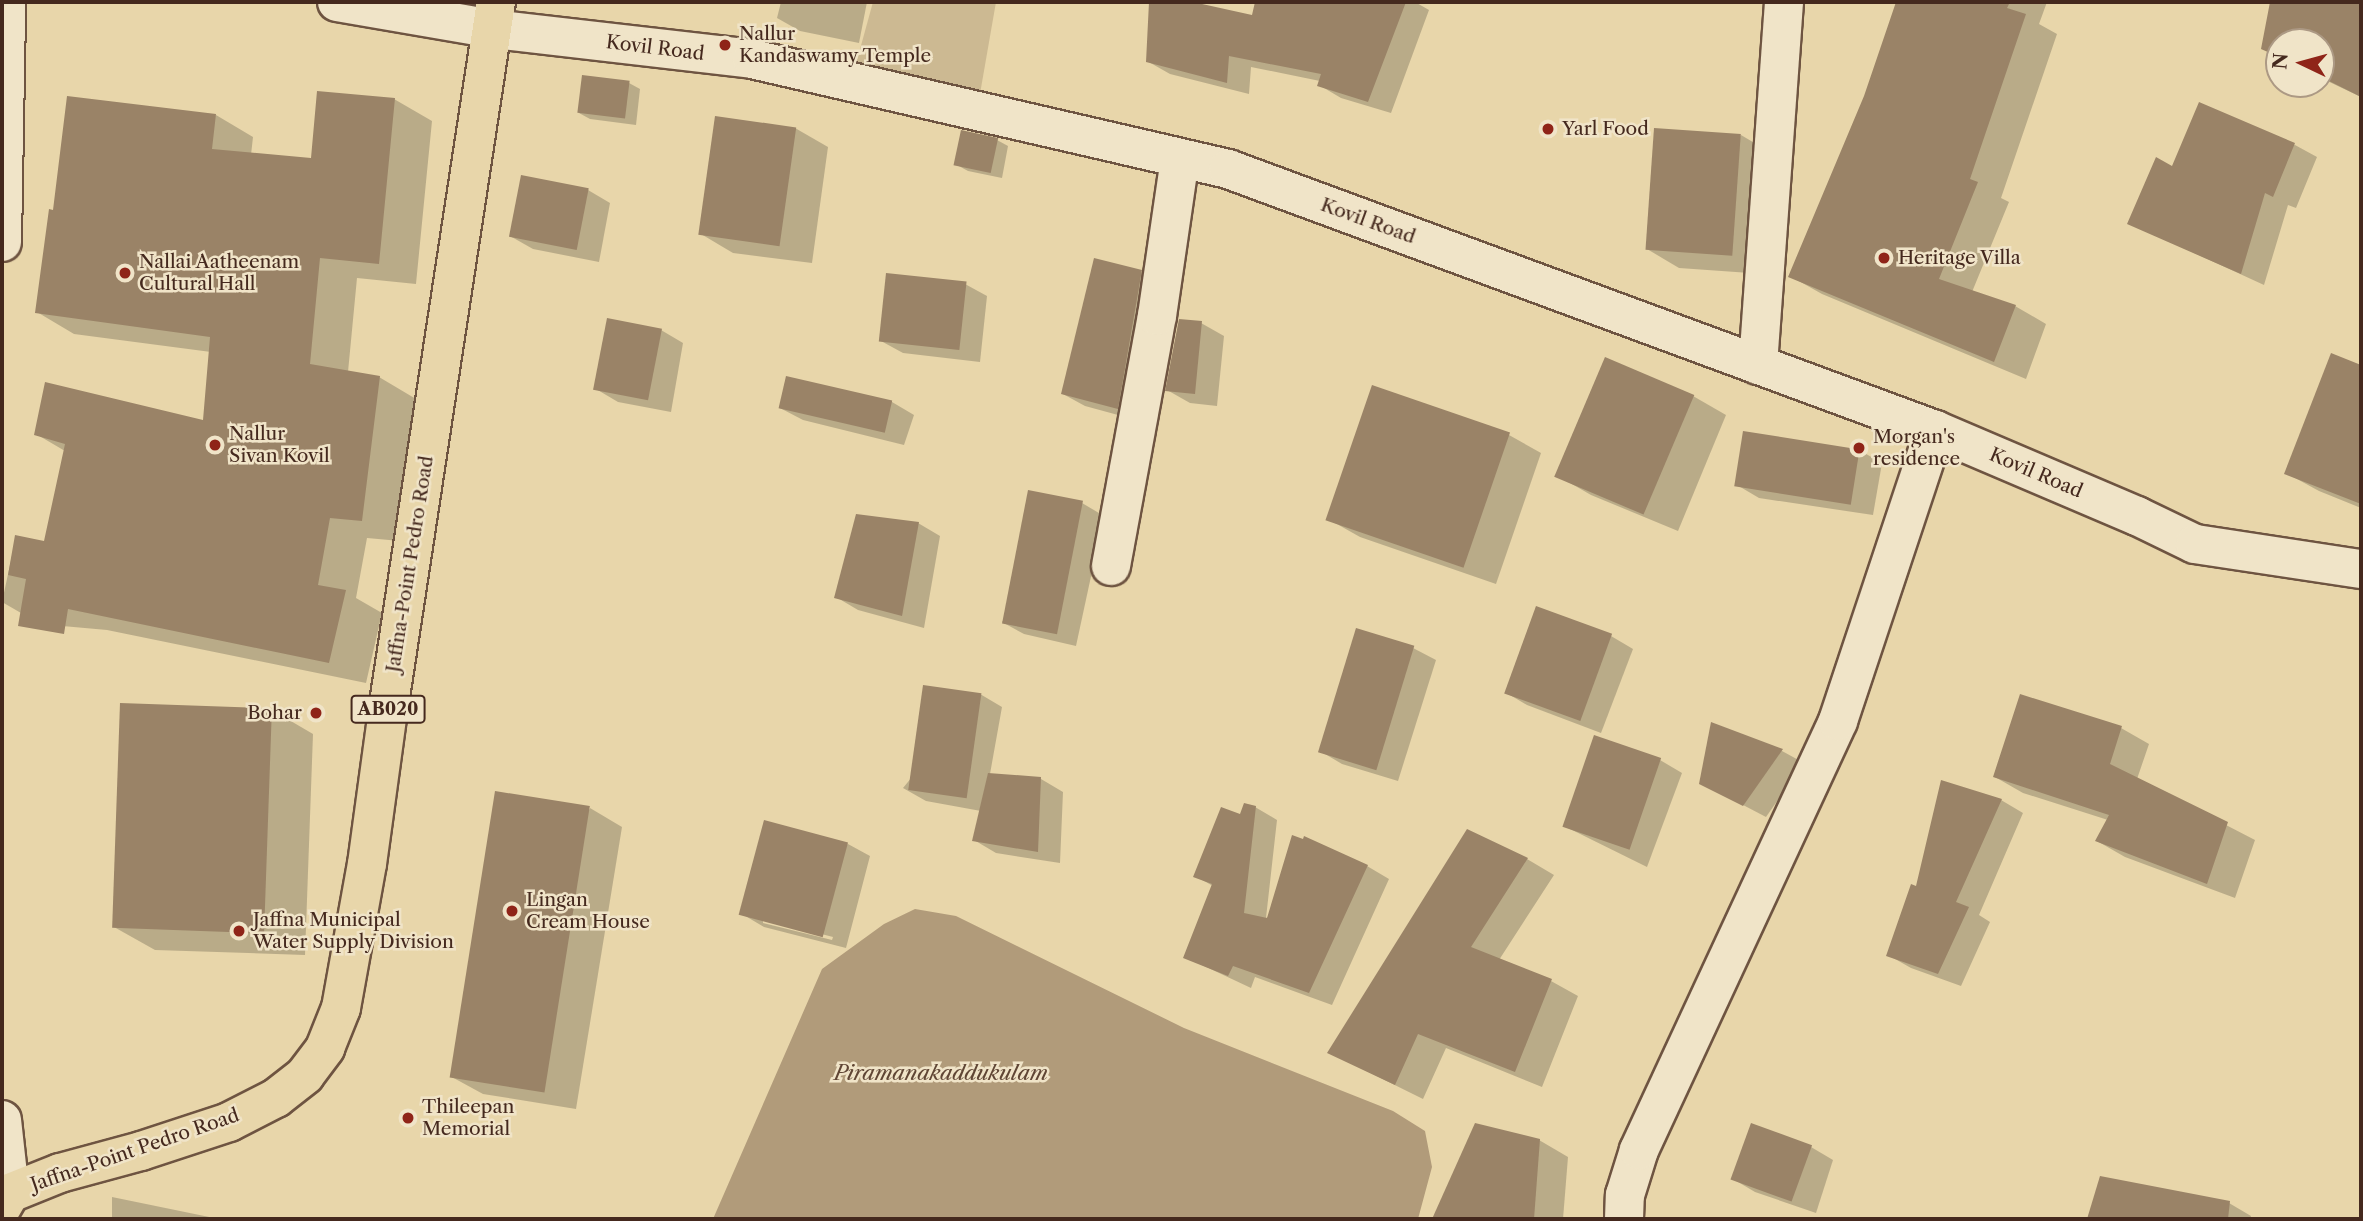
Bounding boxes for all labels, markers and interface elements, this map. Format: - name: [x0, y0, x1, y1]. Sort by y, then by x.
- place label: Nallur Kandaswamy Temple: [739, 23, 932, 67]
- north arrow: [2265, 28, 2335, 98]
- street label: Kovil Road: [604, 31, 706, 65]
- marker: Nallur Kandaswamy Temple: [717, 37, 733, 53]
- text: N: [2268, 52, 2293, 71]
- place label: Yarl Food: [1562, 118, 1649, 140]
- marker: Yarl Food: [1540, 121, 1556, 137]
- street label: Kovil Road: [1318, 193, 1418, 249]
- place label: Heritage Villa: [1898, 247, 2021, 269]
- marker: Heritage Villa: [1876, 250, 1892, 266]
- place label: Nallai Aatheenam Cultural Hall: [139, 251, 300, 295]
- marker: Nallai Aatheenam Cultural Hall: [117, 265, 133, 281]
- place label: Nallur Sivan Kovil: [229, 423, 330, 467]
- place label: Morgan's residence: [1873, 426, 1960, 470]
- marker: Nallur Sivan Kovil: [207, 437, 223, 453]
- marker: Morgan's residence: [1851, 440, 1867, 456]
- street label: Kovil Road: [1986, 443, 2086, 503]
- street label: Jaffna-Point Pedro Road: [382, 454, 438, 674]
- road number: AB020: [350, 694, 426, 724]
- place label: Bohar: [247, 702, 302, 724]
- marker: Bohar: [308, 705, 324, 721]
- place label: Lingan Cream House: [526, 889, 650, 933]
- marker: Lingan Cream House: [504, 903, 520, 919]
- place label: Jaffna Municipal Water Supply Division: [253, 909, 455, 953]
- marker: Jaffna Municipal Water Supply Division: [231, 923, 247, 939]
- water label: Piramanakaddukulam: [834, 1060, 1048, 1086]
- place label: Thileepan Memorial: [422, 1096, 514, 1140]
- street label: Jaffna-Point Pedro Road: [28, 1104, 242, 1196]
- marker: Thileepan Memorial: [400, 1110, 416, 1126]

